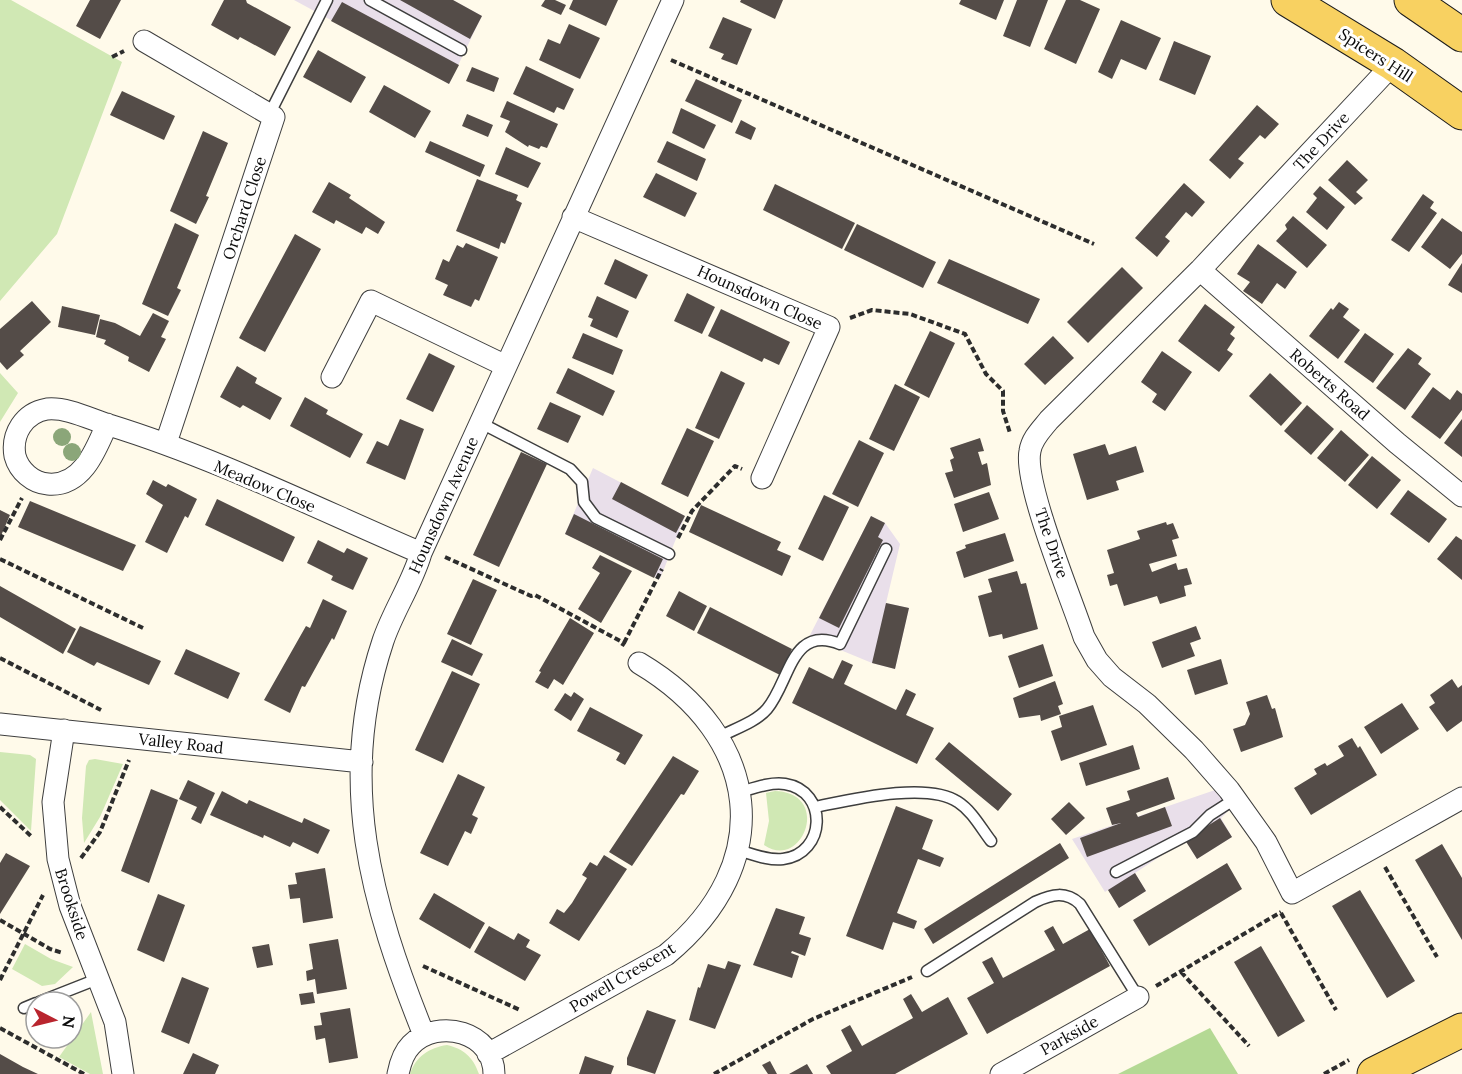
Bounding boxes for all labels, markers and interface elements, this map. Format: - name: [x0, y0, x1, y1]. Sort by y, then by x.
- street label: Spicers Hill: [1335, 24, 1417, 86]
- street label: The Drive: [1289, 107, 1353, 174]
- street label: Orchard Close: [218, 154, 270, 262]
- street label: Hounsdown Close: [694, 260, 826, 334]
- street label: Roberts Road: [1286, 344, 1374, 424]
- street label: Hounsdown Avenue: [404, 433, 482, 577]
- street label: Meadow Close: [211, 456, 319, 516]
- street label: The Drive: [1031, 505, 1073, 581]
- street label: Valley Road: [136, 728, 225, 757]
- street label: Brookside: [51, 866, 93, 943]
- street label: Powell Crescent: [565, 937, 679, 1016]
- north arrow: [24, 990, 84, 1050]
- street label: Parkside: [1036, 1011, 1102, 1059]
- text: N: [58, 1014, 80, 1029]

